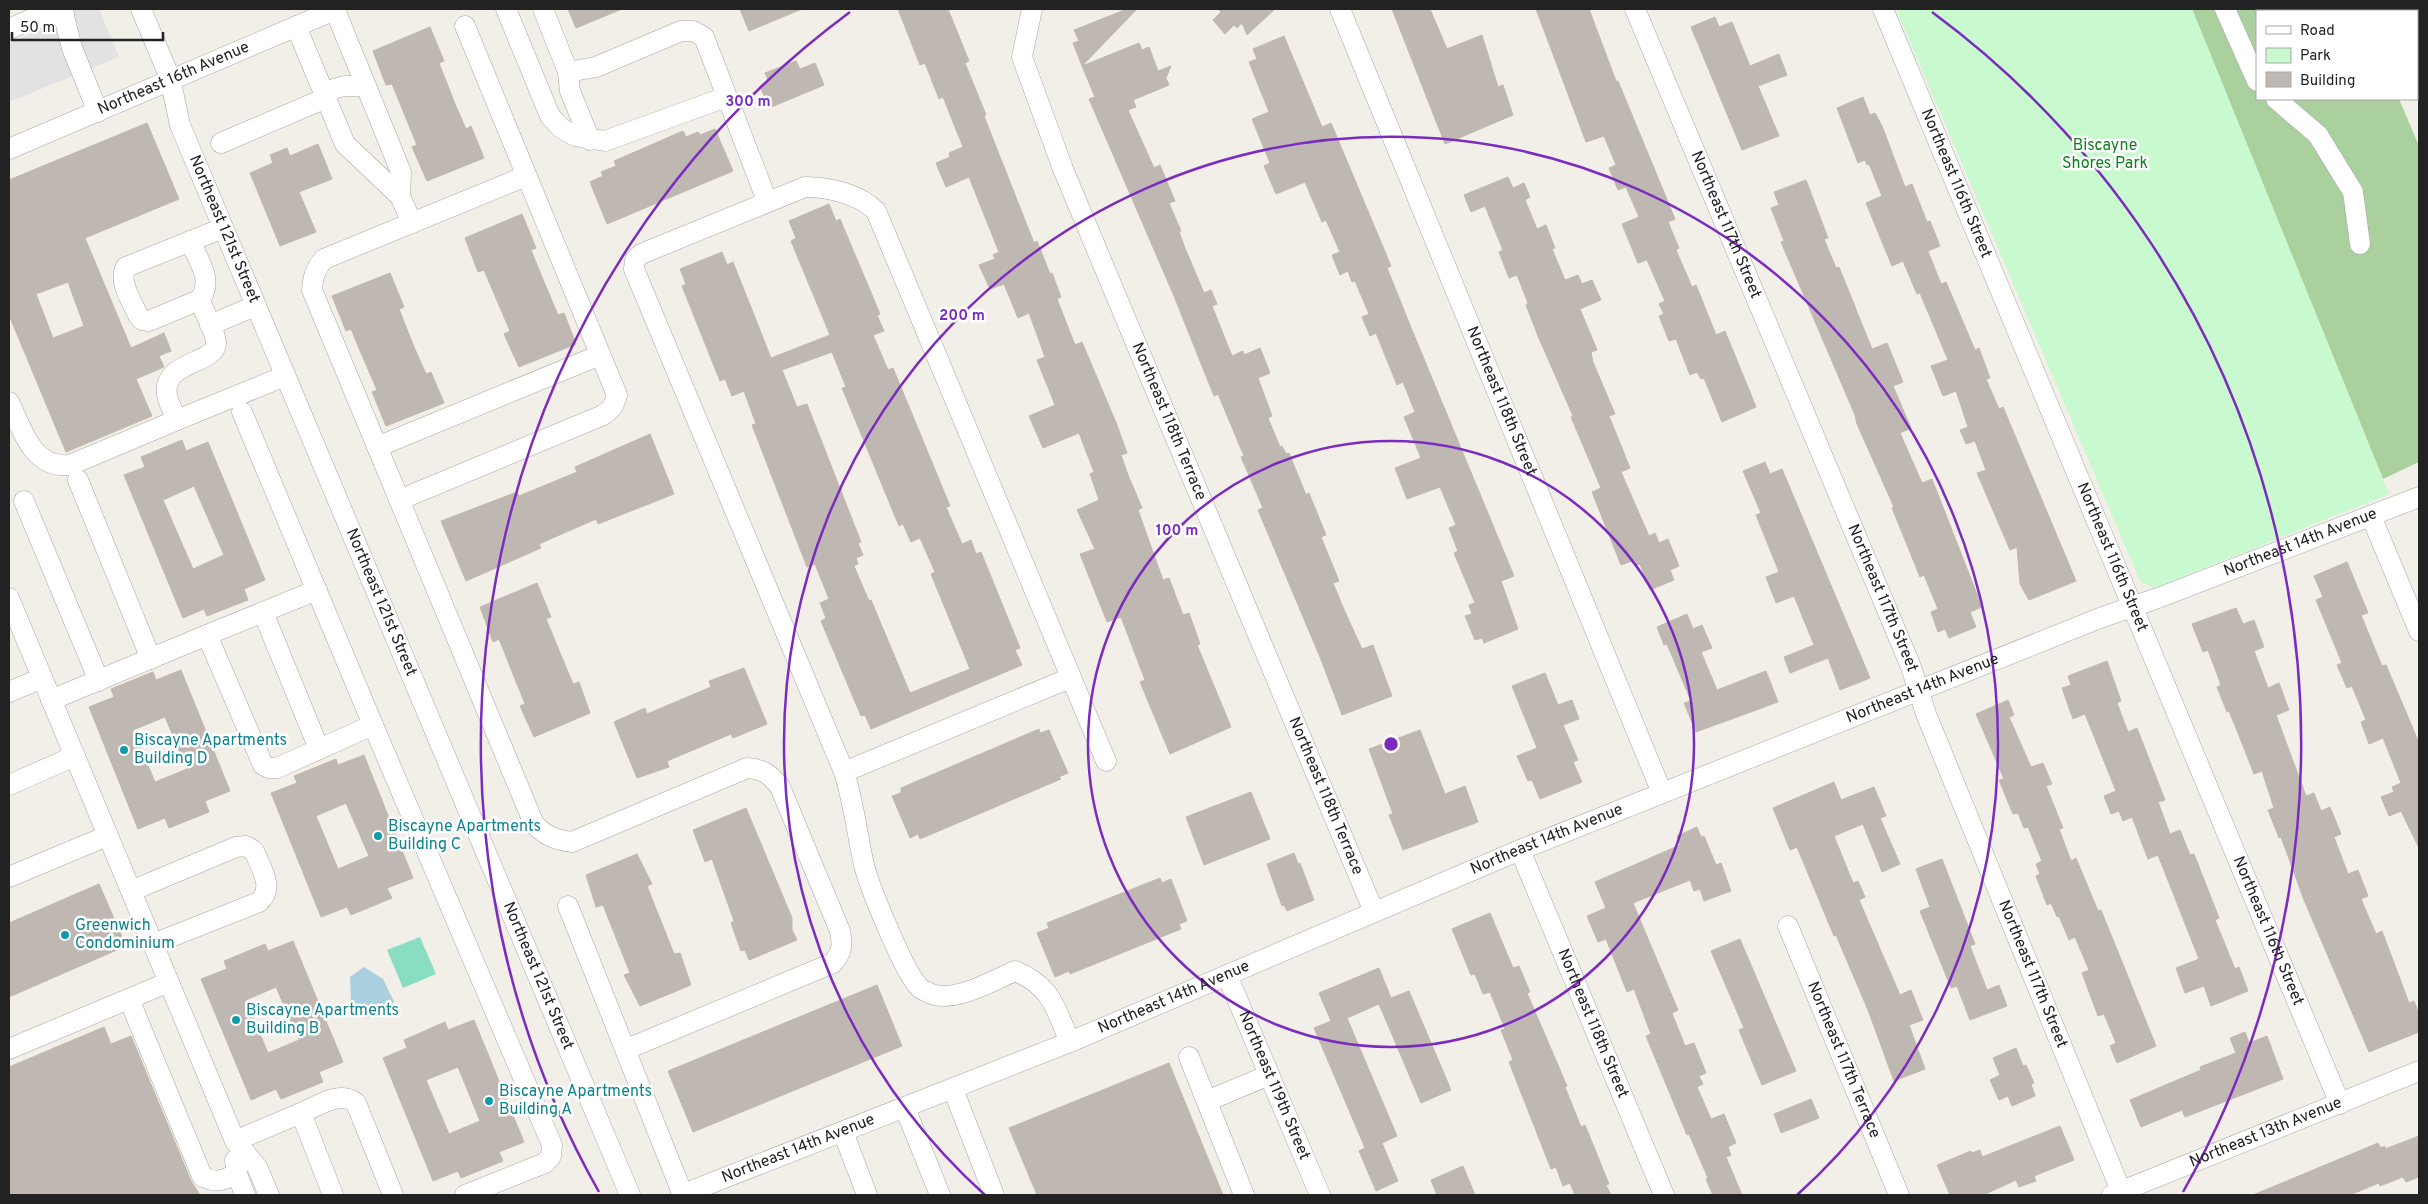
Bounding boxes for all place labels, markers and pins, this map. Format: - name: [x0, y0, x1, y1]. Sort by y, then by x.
- place label: Biscayne Apartments Building D: [134, 731, 287, 769]
- centre of rings: [1382, 735, 1400, 753]
- marker: Biscayne Apartments Building D: [118, 744, 130, 756]
- place label: Biscayne Apartments Building C: [388, 817, 541, 855]
- marker: Biscayne Apartments Building C: [372, 830, 384, 842]
- place label: Greenwich Condominium: [75, 916, 175, 954]
- marker: Greenwich Condominium: [59, 929, 71, 941]
- place label: Biscayne Apartments Building B: [246, 1001, 399, 1039]
- marker: Biscayne Apartments Building B: [230, 1014, 242, 1026]
- place label: Biscayne Apartments Building A: [499, 1082, 652, 1120]
- marker: Biscayne Apartments Building A: [483, 1095, 495, 1107]

